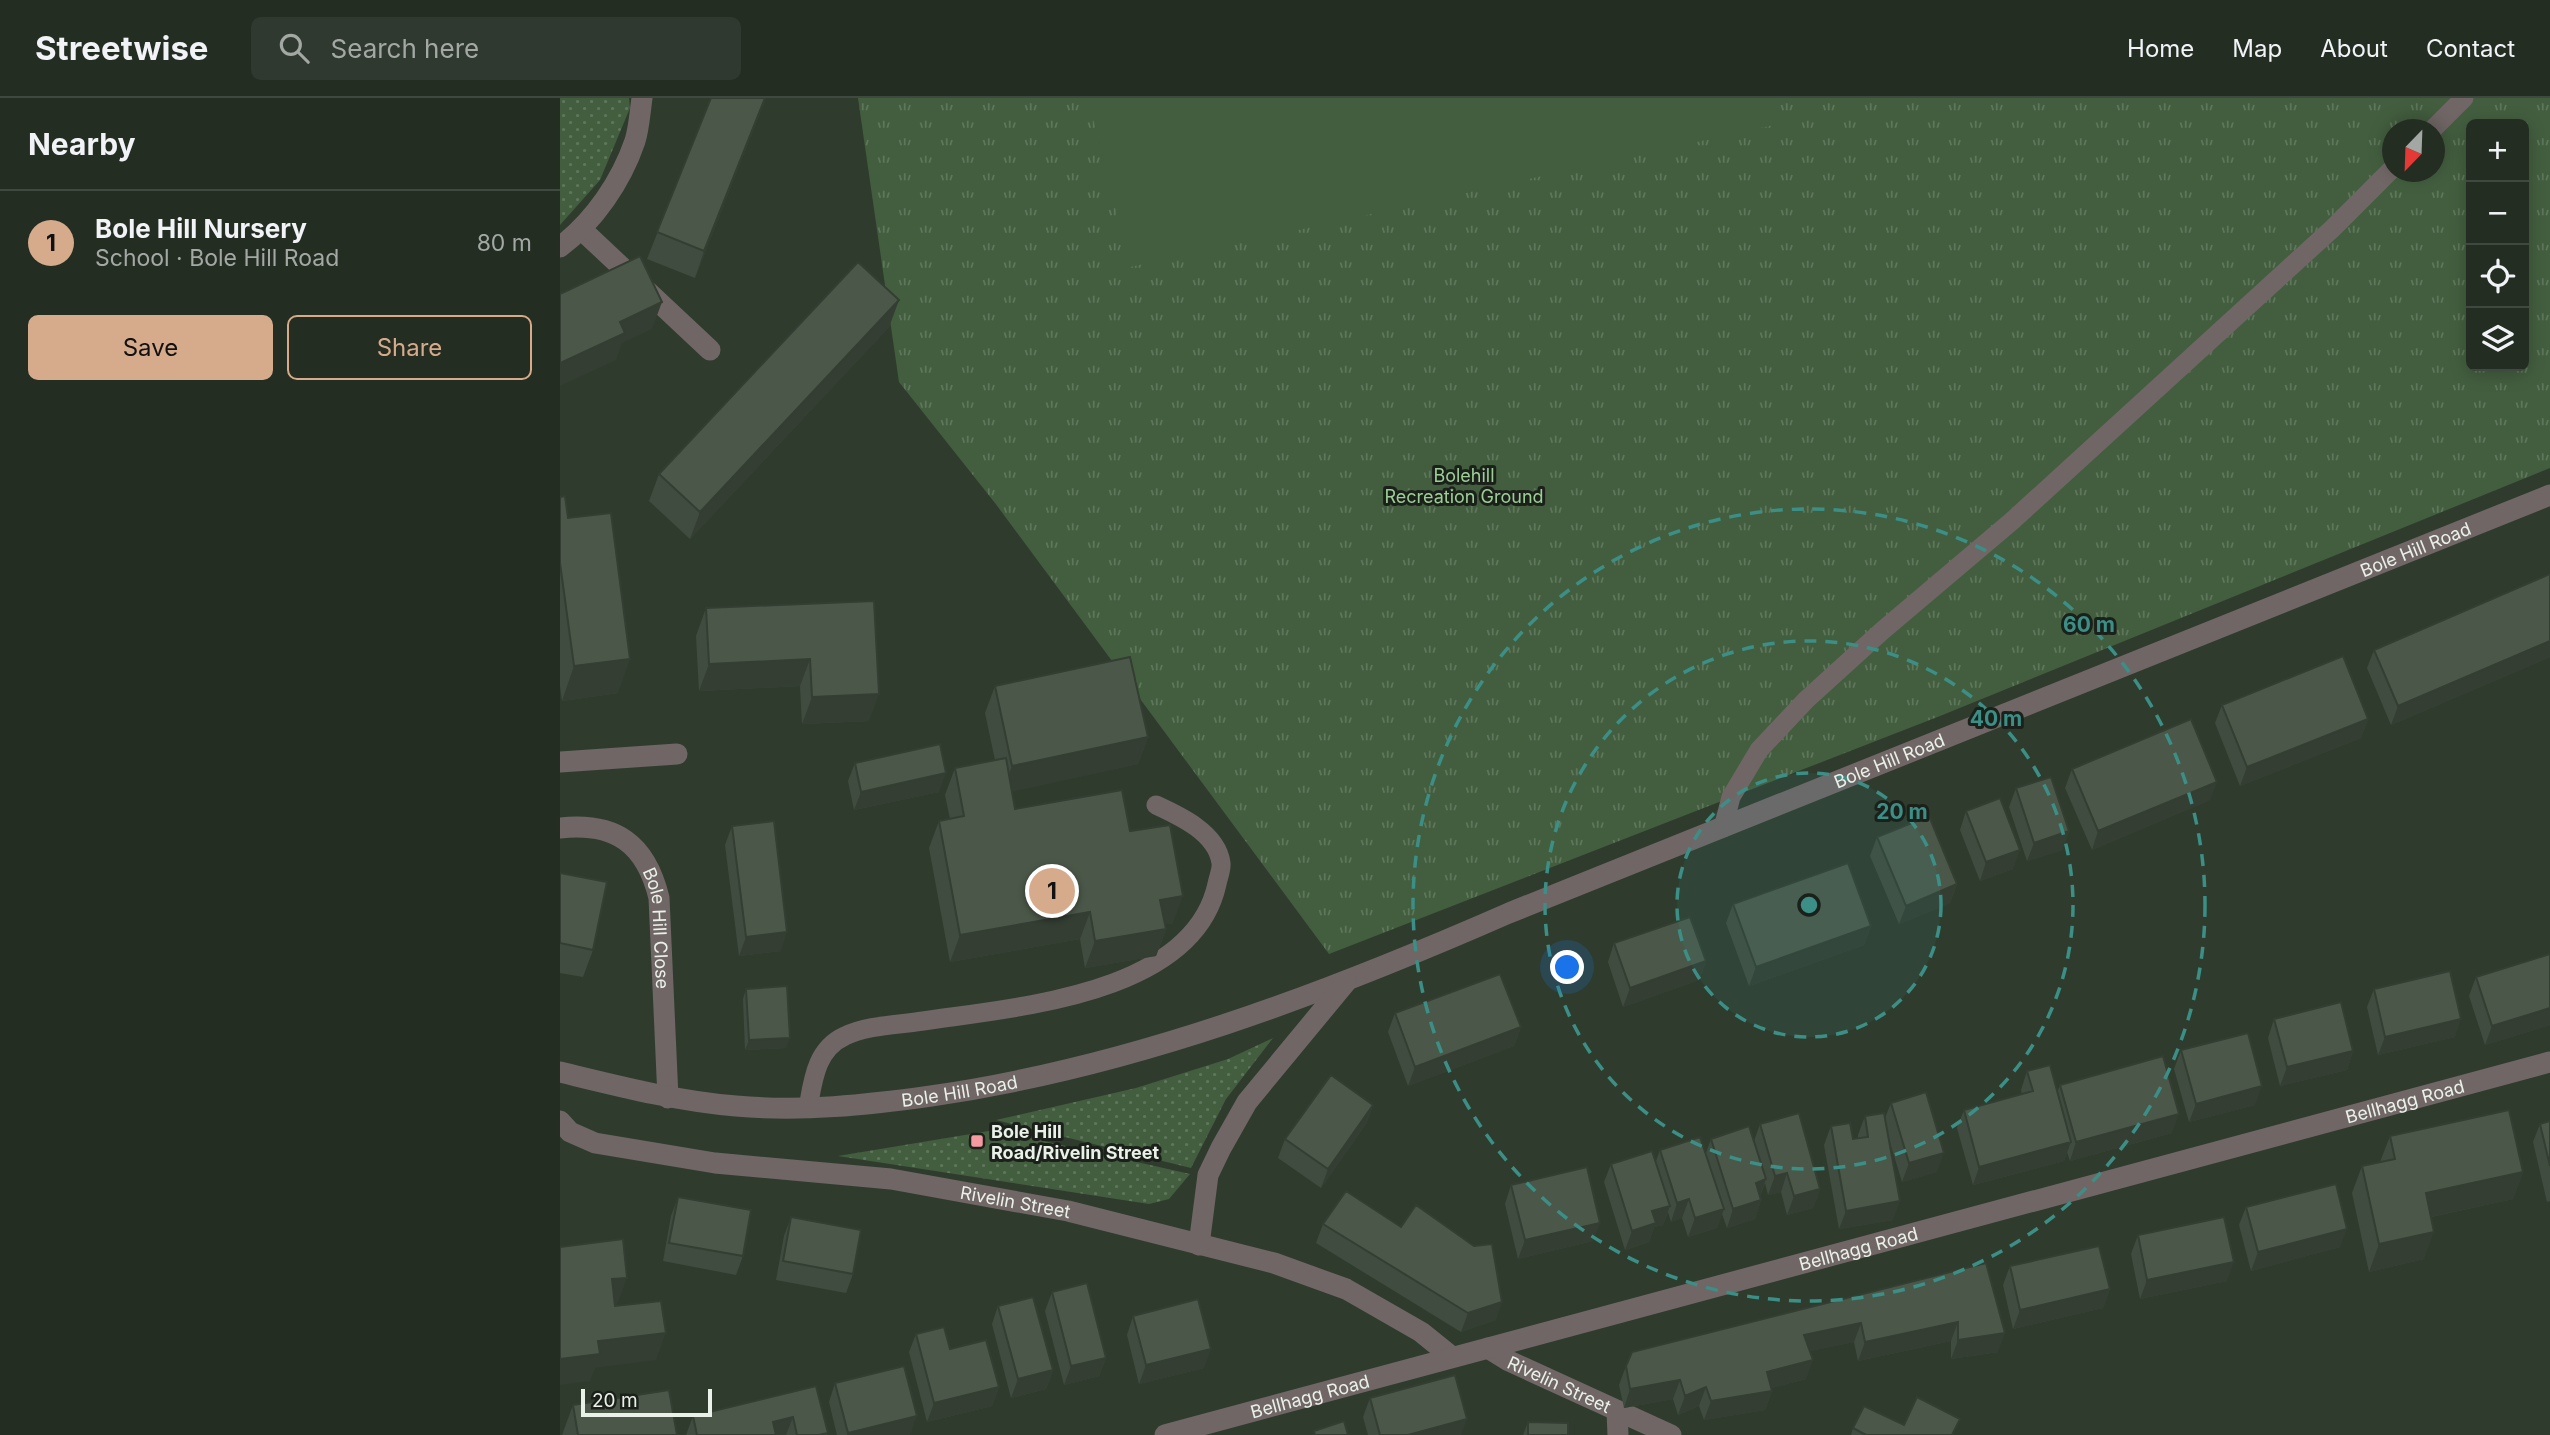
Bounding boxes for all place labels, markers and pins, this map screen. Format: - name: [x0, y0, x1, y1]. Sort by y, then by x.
- pin: 1: [1029, 865, 1075, 917]
- centre of rings: [1797, 893, 1821, 917]
- place label: Bole Hill Road/Rivelin Street: [991, 1121, 1159, 1163]
- marker: Bole Hill Road/Rivelin Street: [969, 1133, 985, 1149]

